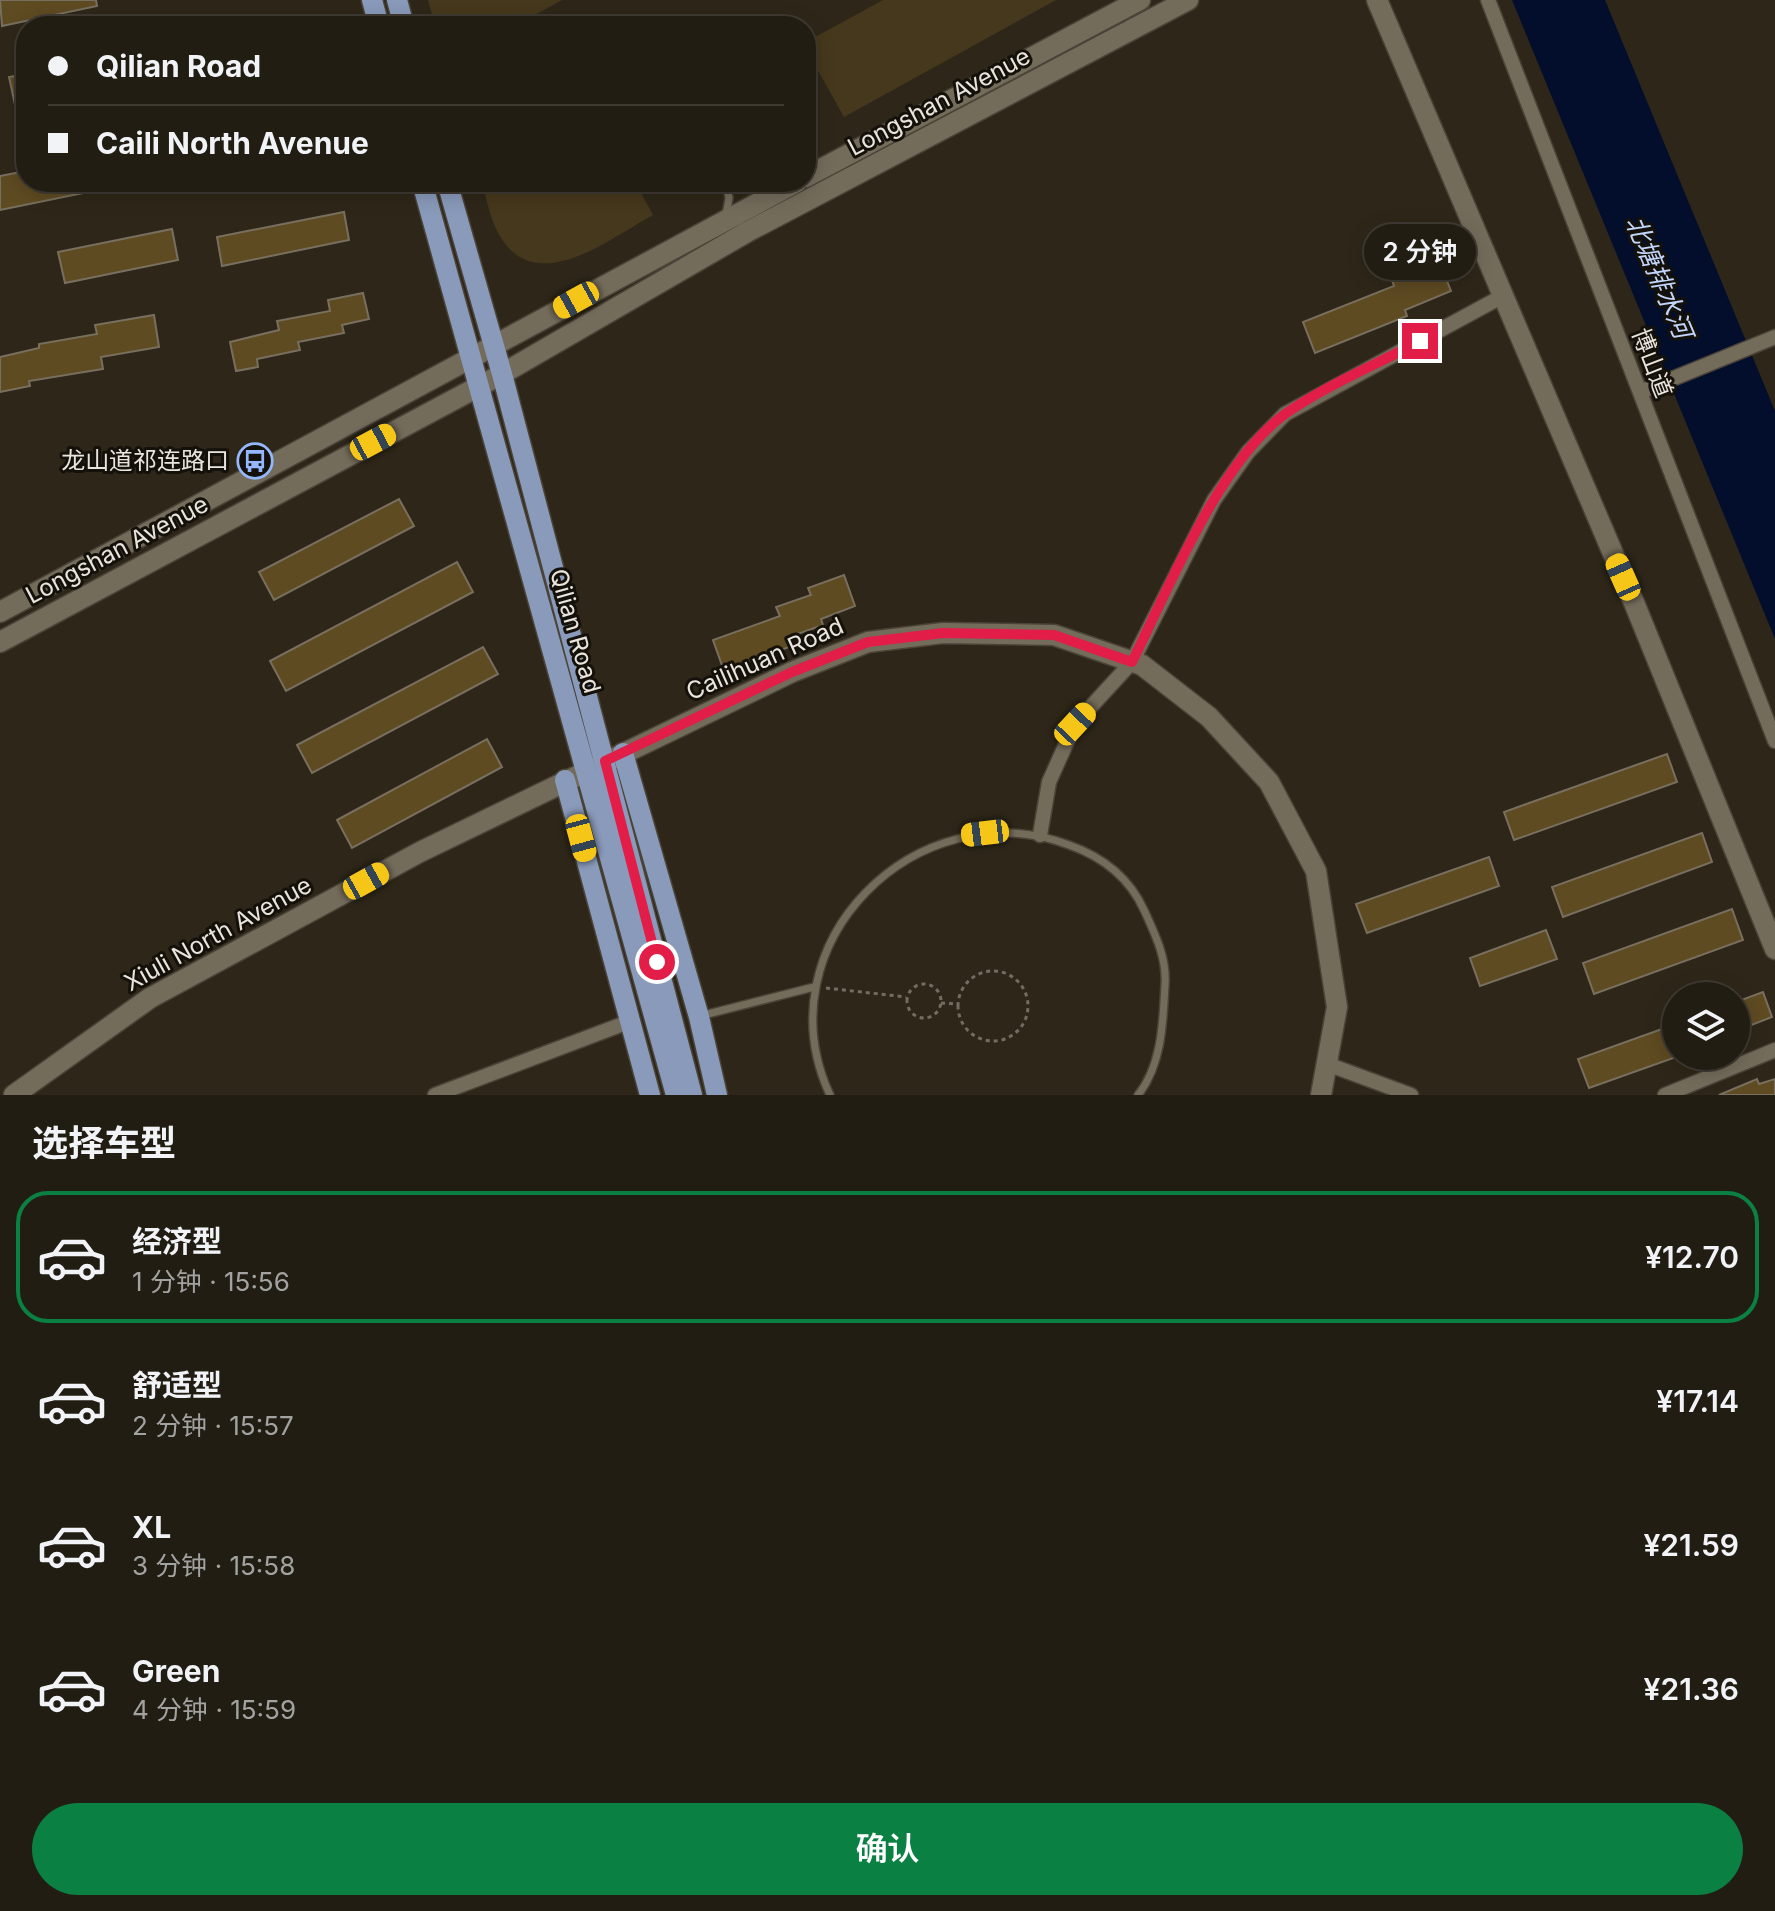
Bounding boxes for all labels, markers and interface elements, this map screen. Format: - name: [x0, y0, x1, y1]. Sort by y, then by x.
- street label: Longshan Avenue: [843, 41, 1035, 162]
- text: Qilian Road: [96, 48, 261, 84]
- text: Caili North Avenue: [96, 125, 369, 161]
- water label: 北塘排水河: [1620, 211, 1701, 347]
- callout: 2 分钟: [1364, 225, 1476, 281]
- text: 2 分钟: [1383, 236, 1457, 267]
- car: [549, 278, 603, 322]
- route end: [1402, 323, 1438, 359]
- street label: 博山道: [1626, 324, 1679, 402]
- car: [346, 420, 400, 464]
- bus stop icon: 龙山道祁连路口: [236, 442, 274, 480]
- place label: 龙山道祁连路口: [61, 446, 229, 475]
- street label: Longshan Avenue: [21, 489, 213, 610]
- car: [1602, 550, 1644, 604]
- street label: Qilian Road: [544, 565, 607, 696]
- street label: Cailihuan Road: [682, 611, 848, 706]
- car: [1050, 698, 1100, 750]
- car: [563, 812, 599, 864]
- car: [960, 818, 1010, 848]
- car: [339, 859, 393, 903]
- street label: Xiuli North Avenue: [119, 870, 317, 997]
- route start: [639, 944, 675, 980]
- map controls: [1662, 982, 1750, 1070]
- button: layers: [1662, 982, 1750, 1070]
- text: 选择车型: [32, 1121, 176, 1165]
- icon: car: [36, 1221, 108, 1293]
- text: 经济型: [132, 1223, 222, 1259]
- text: ¥12.70: [1645, 1239, 1739, 1275]
- text: 1 分钟 · 15:56: [132, 1266, 290, 1297]
- icon: car: [36, 1365, 108, 1437]
- text: 舒适型: [132, 1367, 222, 1403]
- text: ¥17.14: [1656, 1383, 1739, 1419]
- text: 2 分钟 · 15:57: [132, 1410, 294, 1441]
- icon: car: [36, 1509, 108, 1581]
- text: XL: [132, 1509, 171, 1545]
- text: ¥21.59: [1643, 1527, 1739, 1563]
- text: 3 分钟 · 15:58: [132, 1550, 295, 1581]
- icon: car: [36, 1653, 108, 1725]
- text: Green: [132, 1653, 220, 1689]
- text: ¥21.36: [1644, 1671, 1739, 1707]
- text: 4 分钟 · 15:59: [132, 1694, 296, 1725]
- button: 确认: [32, 1803, 1743, 1895]

